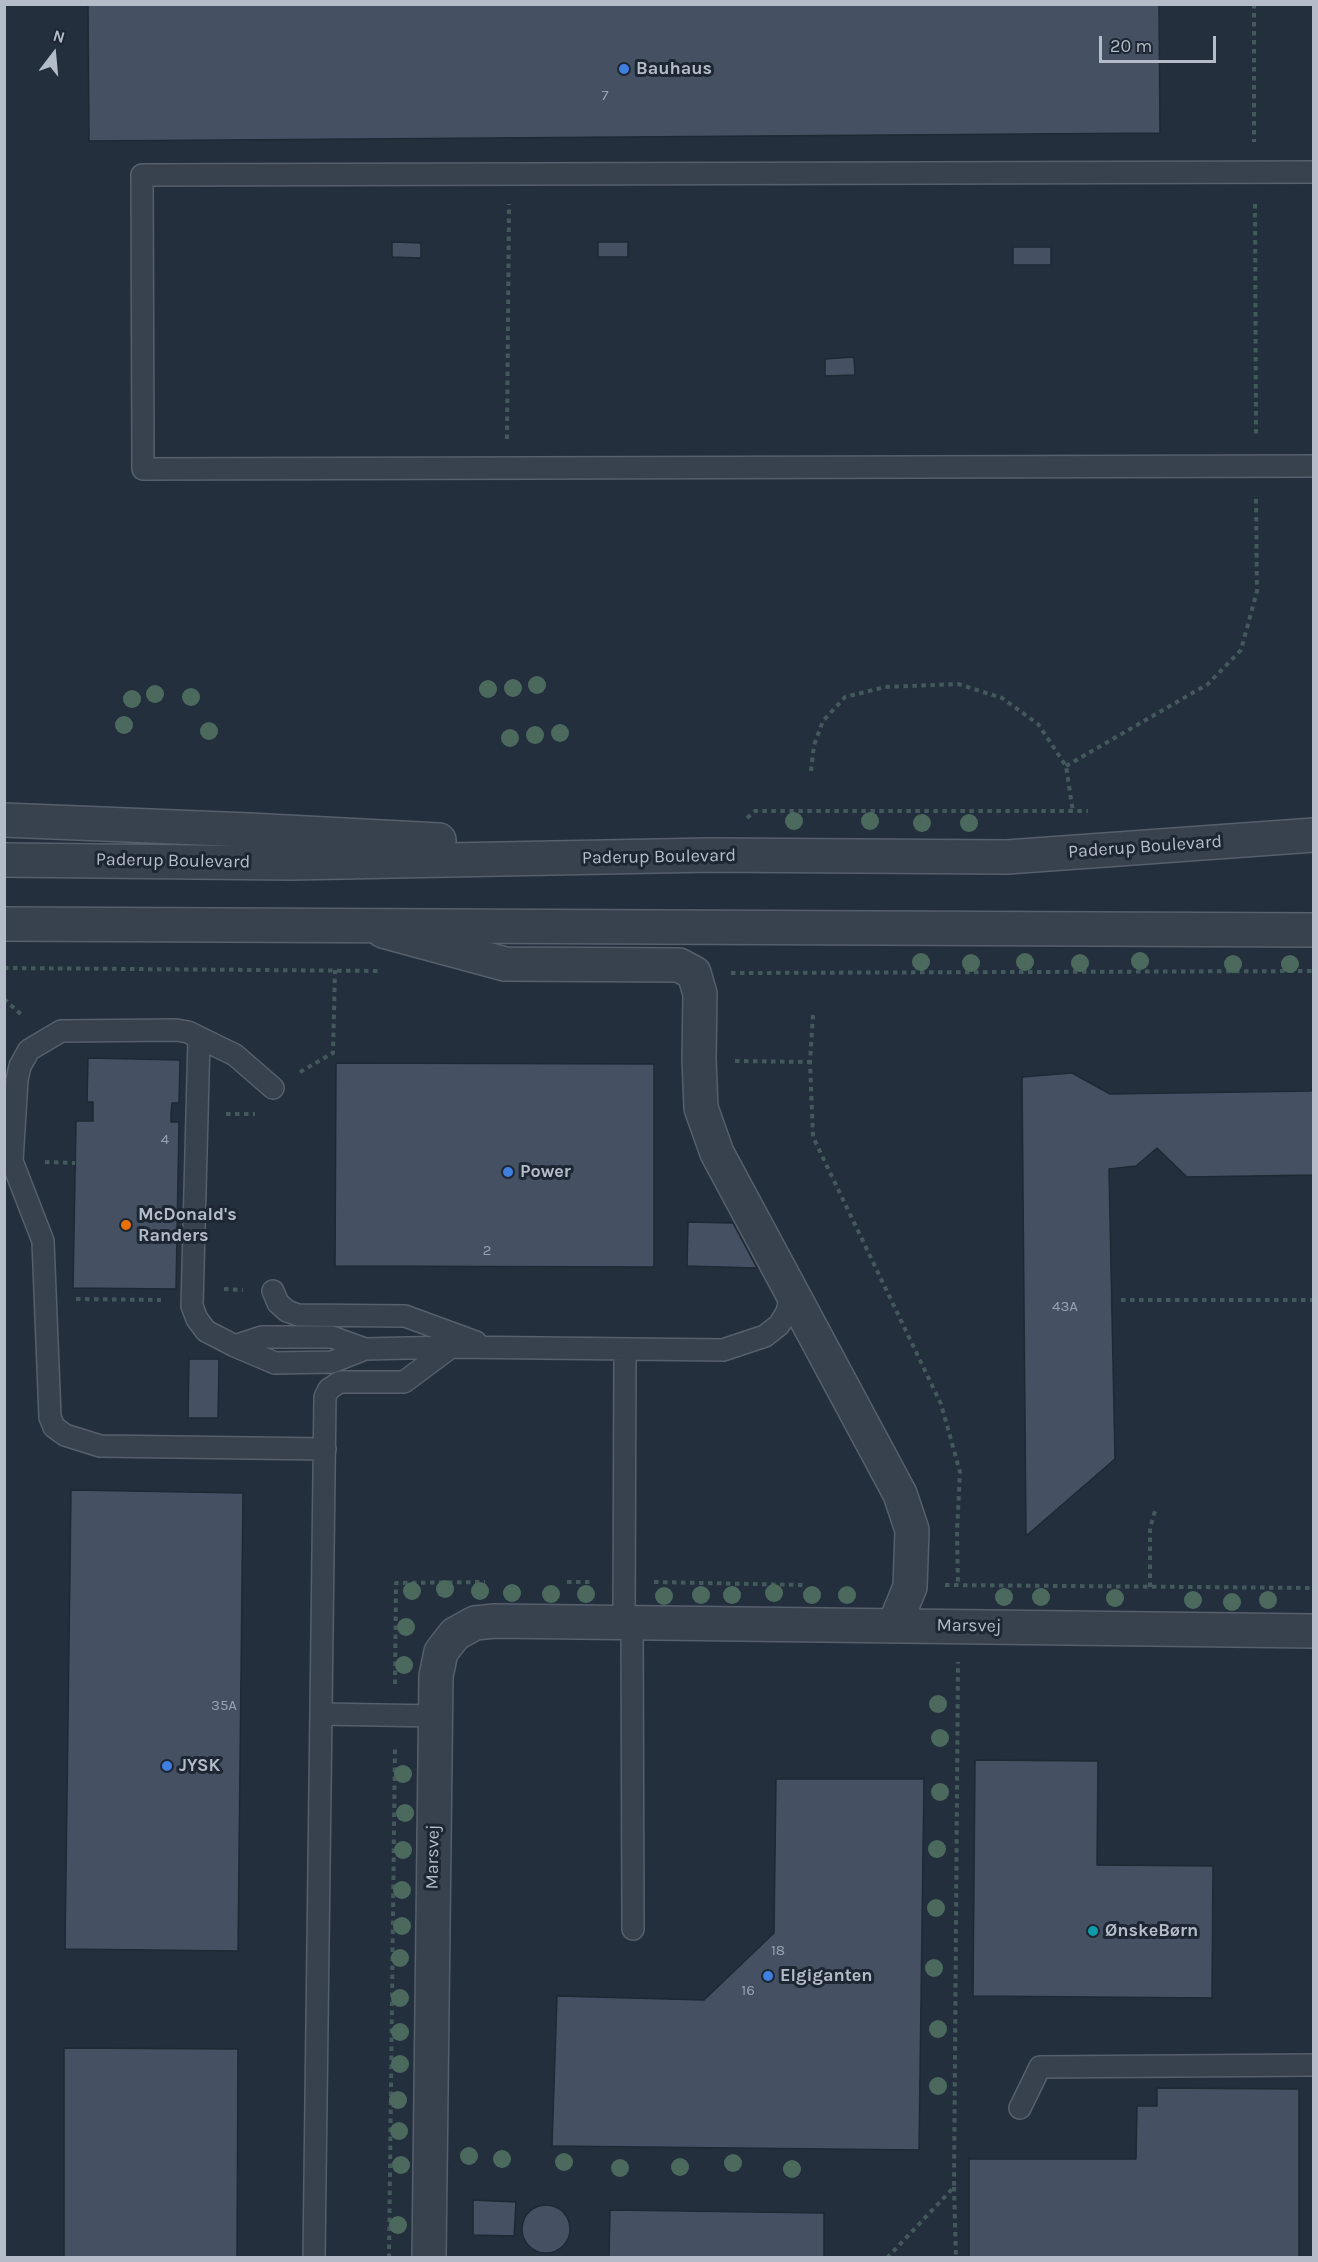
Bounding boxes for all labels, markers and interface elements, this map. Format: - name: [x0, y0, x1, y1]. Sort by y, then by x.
- north arrow: [24, 24, 84, 84]
- scale bar: [1102, 24, 1219, 62]
- text: N: [51, 25, 67, 47]
- text: 20 m: [1110, 35, 1152, 57]
- place label: Bauhaus: [636, 58, 712, 80]
- marker: Bauhaus: [617, 62, 631, 76]
- house number: 7: [601, 87, 609, 105]
- street label: Paderup Boulevard: [1067, 831, 1223, 863]
- street label: Paderup Boulevard: [582, 845, 736, 869]
- street label: Paderup Boulevard: [96, 849, 250, 873]
- house number: 4: [161, 1131, 169, 1149]
- place label: Power: [520, 1161, 571, 1183]
- marker: Power: [501, 1165, 515, 1179]
- place label: McDonald's Randers: [138, 1204, 237, 1246]
- marker: McDonald's Randers: [119, 1218, 133, 1232]
- house number: 2: [483, 1242, 491, 1260]
- house number: 43A: [1052, 1298, 1078, 1316]
- street label: Marsvej: [936, 1615, 1002, 1637]
- house number: 35A: [211, 1697, 237, 1715]
- place label: JYSK: [179, 1755, 220, 1777]
- marker: JYSK: [160, 1759, 174, 1773]
- street label: Marsvej: [422, 1824, 444, 1890]
- place label: ØnskeBørn: [1105, 1920, 1198, 1942]
- marker: ØnskeBørn: [1086, 1924, 1100, 1938]
- house number: 18: [771, 1942, 785, 1960]
- place label: Elgiganten: [780, 1965, 872, 1987]
- marker: Elgiganten: [761, 1969, 775, 1983]
- house number: 16: [741, 1982, 755, 2000]

